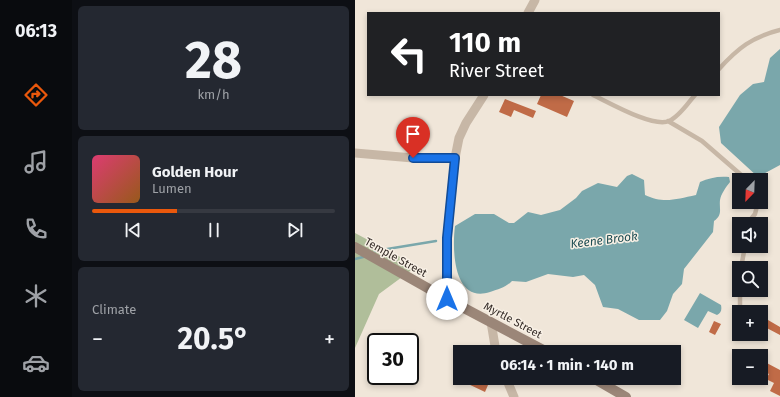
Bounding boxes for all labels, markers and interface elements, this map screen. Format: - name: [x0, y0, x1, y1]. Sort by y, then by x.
- text: 06:13: [15, 20, 57, 42]
- text: 110 m: [449, 26, 521, 59]
- icon: left: [383, 28, 435, 80]
- text: 28: [185, 29, 242, 92]
- text: River Street: [449, 60, 544, 82]
- icon: directions: [22, 81, 50, 109]
- text: km/h: [197, 87, 230, 102]
- pin: [396, 117, 430, 158]
- icon: arrive: [402, 123, 424, 145]
- icon: music: [22, 148, 50, 176]
- text: Golden Hour: [152, 163, 238, 181]
- north arrow: [732, 173, 768, 209]
- map controls: [732, 173, 768, 385]
- text: Lumen: [152, 181, 192, 196]
- icon: phone: [22, 215, 50, 243]
- button: sound: [732, 217, 768, 253]
- icon: previous: [122, 219, 144, 241]
- icon: pause: [203, 219, 225, 241]
- icon: next: [284, 219, 306, 241]
- water label: Keene Brook: [570, 229, 639, 251]
- street label: Temple Street: [362, 235, 429, 280]
- button: search: [732, 261, 768, 297]
- position arrow: [426, 278, 468, 320]
- icon: climate: [22, 282, 50, 310]
- street label: Myrtle Street: [481, 300, 544, 341]
- text: Climate: [92, 302, 136, 317]
- button: +: [732, 305, 768, 341]
- text: 20.5°: [178, 321, 250, 357]
- text: −: [92, 326, 103, 353]
- text: +: [324, 326, 335, 353]
- speed limit sign: 30: [367, 333, 419, 385]
- icon: car: [22, 349, 50, 377]
- button: −: [732, 349, 768, 385]
- text: 06:14 · 1 min · 140 m: [500, 356, 634, 374]

